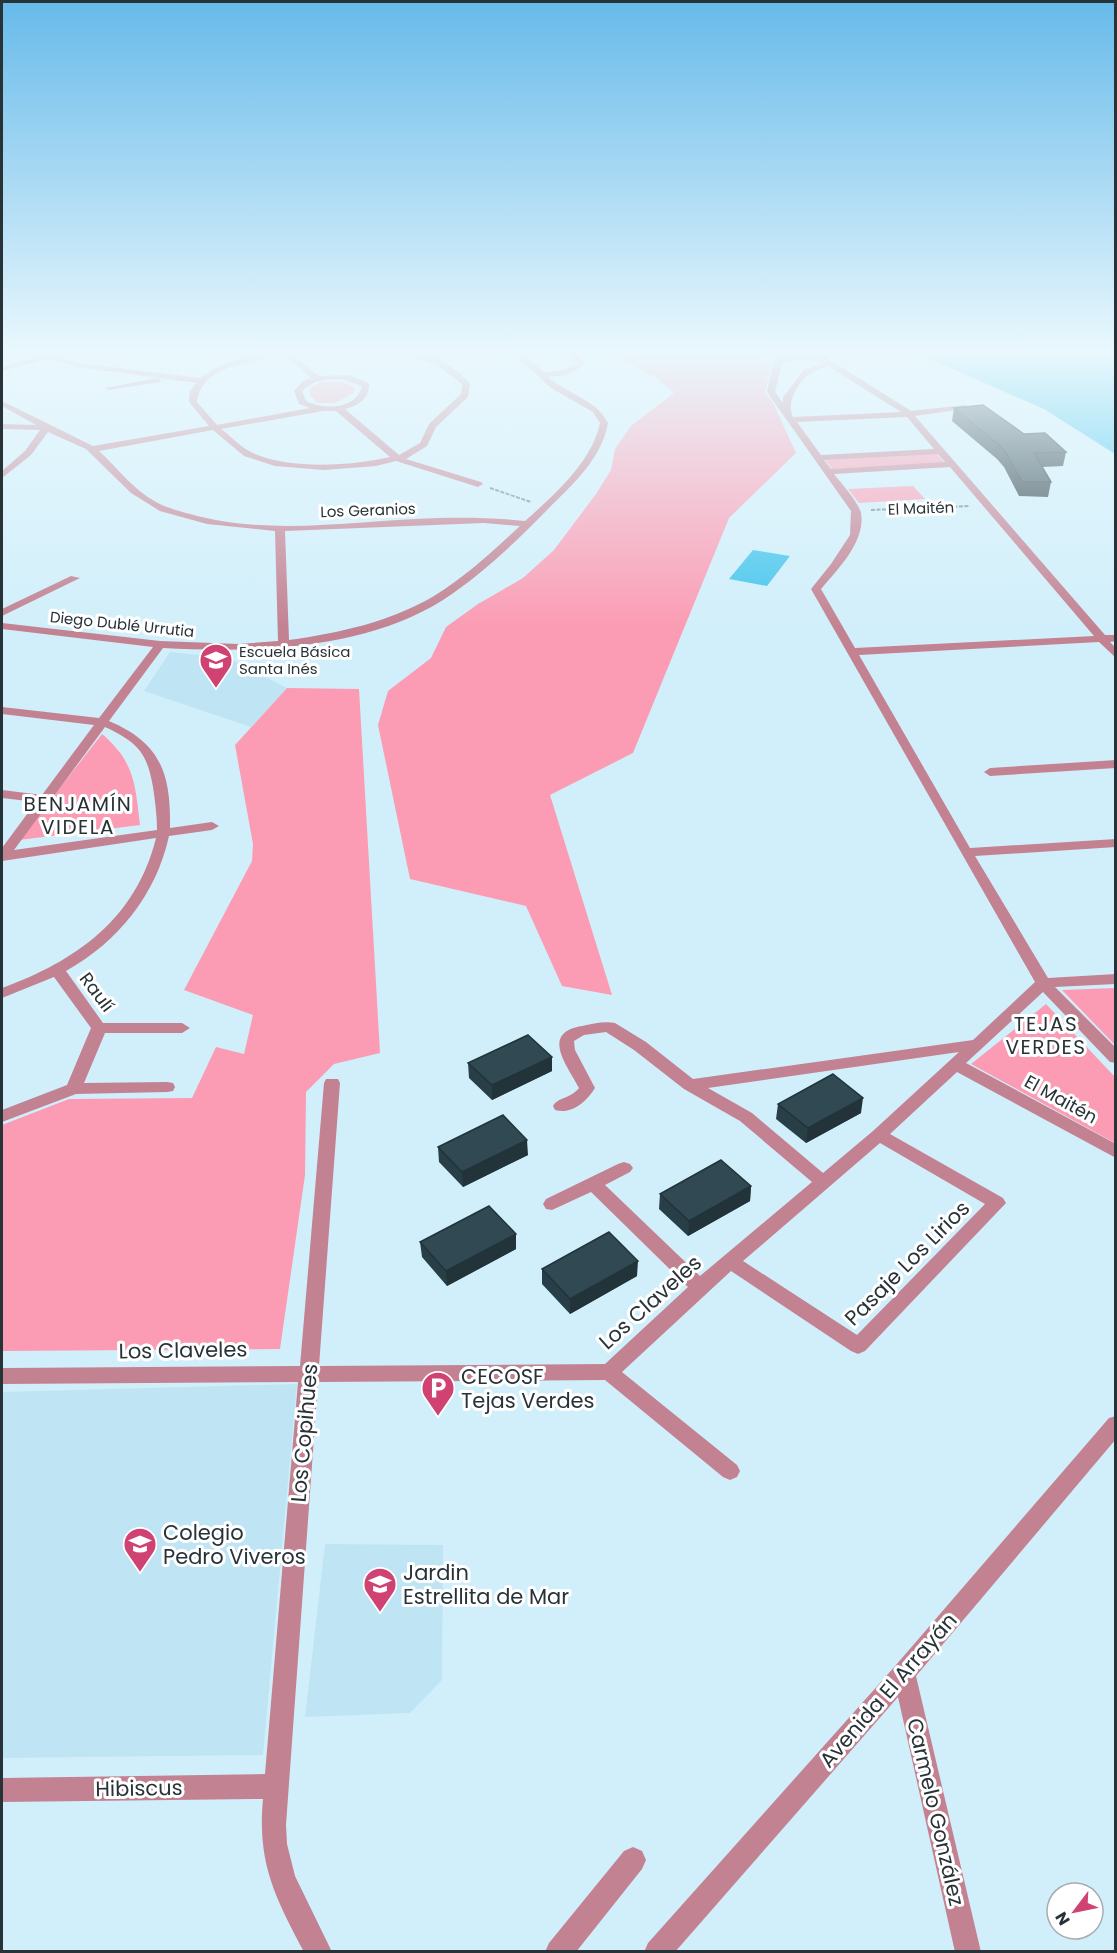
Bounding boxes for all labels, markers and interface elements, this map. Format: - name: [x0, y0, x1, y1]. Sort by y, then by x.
- street label: El Maitén: [887, 496, 955, 520]
- street label: Los Geranios: [320, 498, 416, 522]
- street label: Diego Dublé Urrutia: [49, 606, 195, 642]
- place label: Escuela Básica Santa Inés: [239, 641, 350, 679]
- school or university icon: Escuela Básica Santa Inés: [198, 642, 234, 689]
- district label: BENJAMÍN VIDELA: [24, 790, 132, 841]
- street label: Raulí: [74, 967, 120, 1017]
- district label: TEJAS VERDES: [1005, 1010, 1087, 1061]
- street label: El Maitén: [1020, 1069, 1102, 1129]
- street label: Pasaje Los Lirios: [838, 1194, 976, 1332]
- street label: Los Claveles: [593, 1248, 707, 1356]
- street label: Los Claveles: [118, 1334, 248, 1366]
- place label: CECOSF Tejas Verdes: [461, 1362, 595, 1415]
- street label: Los Copihues: [283, 1363, 325, 1503]
- parking icon: CECOSF Tejas Verdes: [420, 1370, 456, 1417]
- place label: Colegio Pedro Viveros: [163, 1518, 306, 1571]
- school or university icon: Colegio Pedro Viveros: [122, 1526, 158, 1573]
- place label: Jardin Estrellita de Mar: [403, 1558, 569, 1611]
- school or university icon: Jardin Estrellita de Mar: [362, 1566, 398, 1613]
- street label: Avenida El Arrayán: [813, 1606, 963, 1774]
- street label: Carmelo González: [900, 1715, 972, 1909]
- street label: Hibiscus: [95, 1773, 183, 1803]
- north arrow: [1045, 1881, 1105, 1941]
- text: N: [1050, 1907, 1076, 1930]

